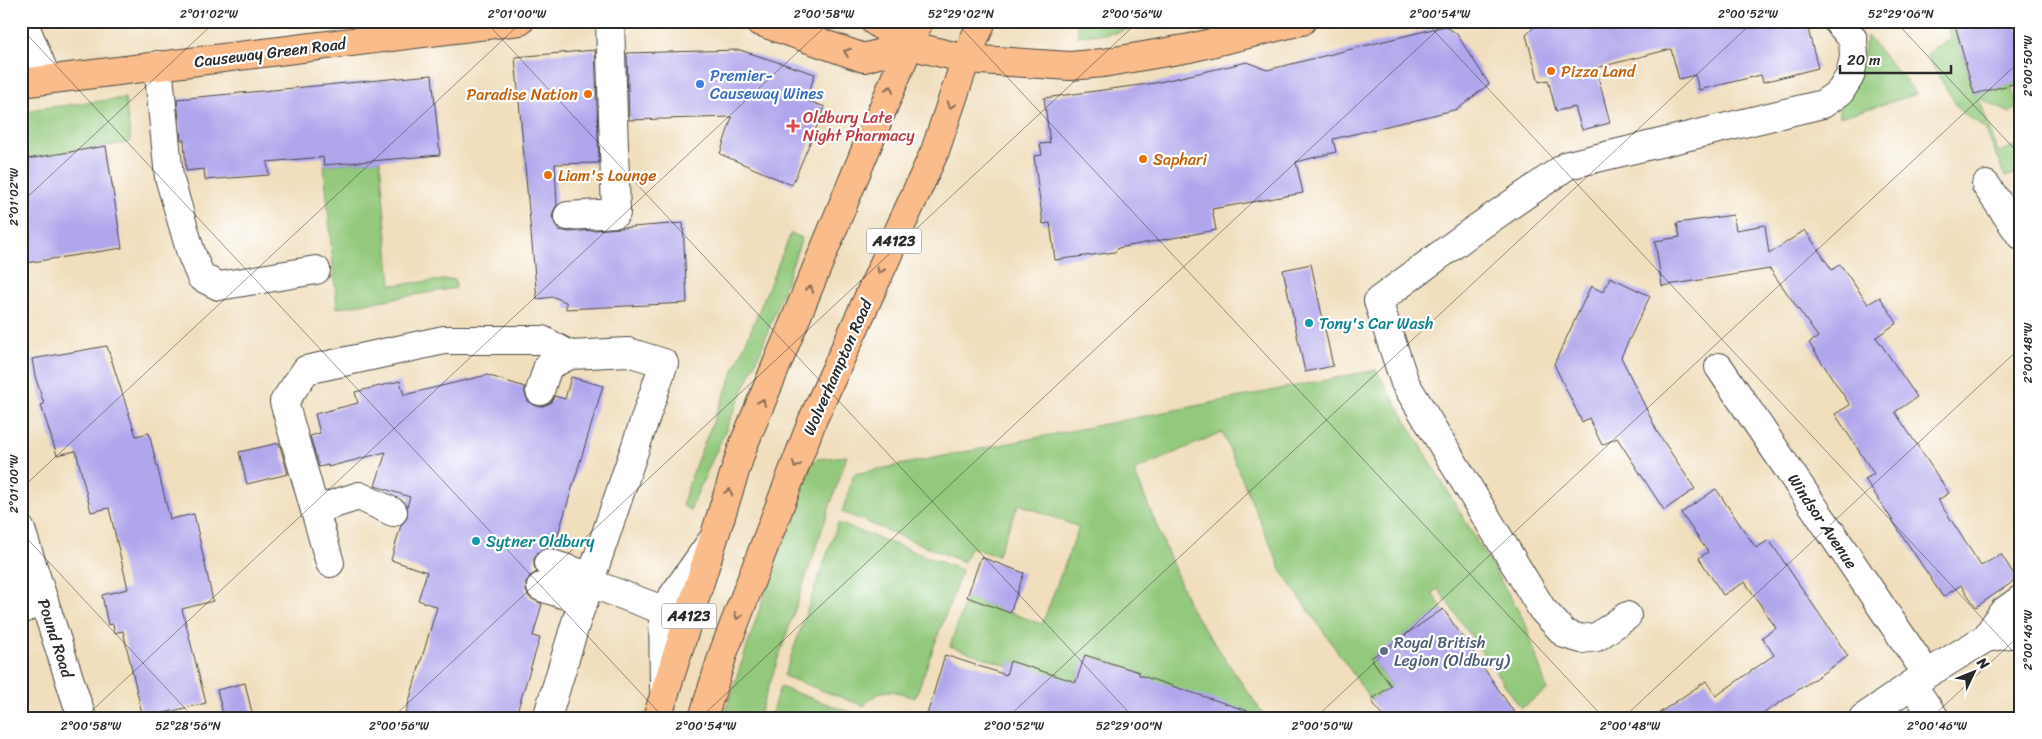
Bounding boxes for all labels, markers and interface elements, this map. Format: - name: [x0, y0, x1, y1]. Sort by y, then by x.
- text: 2°01'02"W: [180, 3, 239, 25]
- text: 2°01'00"W: [488, 3, 547, 25]
- text: 2°00'58"W: [794, 3, 855, 25]
- text: 52°29'02"N: [928, 3, 995, 25]
- text: 2°00'56"W: [1102, 3, 1163, 25]
- text: 2°00'54"W: [1410, 3, 1471, 25]
- text: 2°00'52"W: [1718, 3, 1779, 25]
- text: 52°29'06"N: [1868, 3, 1935, 25]
- street label: Causeway Green Road: [193, 29, 349, 76]
- text: 2°00'50"W: [2017, 35, 2039, 96]
- scale bar: [1840, 42, 1951, 74]
- text: 20 m: [1847, 47, 1881, 73]
- one-way arrow: [844, 48, 852, 58]
- place label: Pizza Land: [1561, 57, 1637, 86]
- place label: Premier- Causeway Wines: [710, 61, 824, 108]
- marker: Pizza Land: [1545, 65, 1557, 77]
- marker: Premier- Causeway Wines: [694, 78, 706, 90]
- place label: Paradise Nation: [467, 80, 578, 109]
- one-way arrow: [884, 85, 895, 94]
- marker: Paradise Nation: [582, 88, 594, 100]
- one-way arrow: [946, 100, 956, 109]
- place label: Oldbury Late Night Pharmacy: [803, 103, 915, 150]
- marker: Oldbury Late Night Pharmacy: [787, 120, 799, 132]
- place label: Saphari: [1153, 145, 1208, 174]
- marker: Saphari: [1137, 153, 1149, 165]
- place label: Liam's Lounge: [558, 161, 657, 190]
- text: 2°01'02"W: [3, 167, 25, 226]
- marker: Liam's Lounge: [542, 169, 554, 181]
- road number: A4123: [866, 228, 922, 254]
- one-way arrow: [877, 265, 887, 274]
- one-way arrow: [804, 285, 814, 293]
- street label: Wolverhampton Road: [794, 293, 881, 440]
- place label: Tony's Car Wash: [1319, 309, 1433, 338]
- marker: Tony's Car Wash: [1303, 317, 1315, 329]
- text: 2°00'48"W: [2017, 322, 2039, 383]
- one-way arrow: [757, 398, 767, 406]
- text: 2°01'00"W: [3, 454, 25, 513]
- one-way arrow: [792, 460, 802, 468]
- street label: Windsor Avenue: [1780, 467, 1865, 575]
- one-way arrow: [723, 488, 733, 496]
- place label: Sytner Oldbury: [486, 527, 595, 556]
- marker: Sytner Oldbury: [470, 535, 482, 547]
- street label: Pound Road: [29, 595, 82, 683]
- road number: A4123: [662, 604, 716, 628]
- text: 2°00'46"W: [2017, 609, 2039, 670]
- one-way arrow: [734, 612, 744, 620]
- place label: Royal British Legion (Oldbury): [1394, 628, 1511, 675]
- marker: Royal British Legion (Oldbury): [1378, 645, 1390, 657]
- north arrow: [1950, 646, 2000, 696]
- text: N: [1970, 651, 1996, 676]
- text: 2°00'58"W: [61, 715, 122, 737]
- text: 52°28'56"N: [155, 715, 221, 737]
- text: 2°00'56"W: [369, 715, 430, 737]
- text: 2°00'54"W: [676, 715, 737, 737]
- text: 2°00'52"W: [984, 715, 1045, 737]
- text: 52°29'00"N: [1096, 715, 1163, 737]
- text: 2°00'50"W: [1292, 715, 1353, 737]
- text: 2°00'48"W: [1600, 715, 1661, 737]
- text: 2°00'46"W: [1907, 715, 1968, 737]

